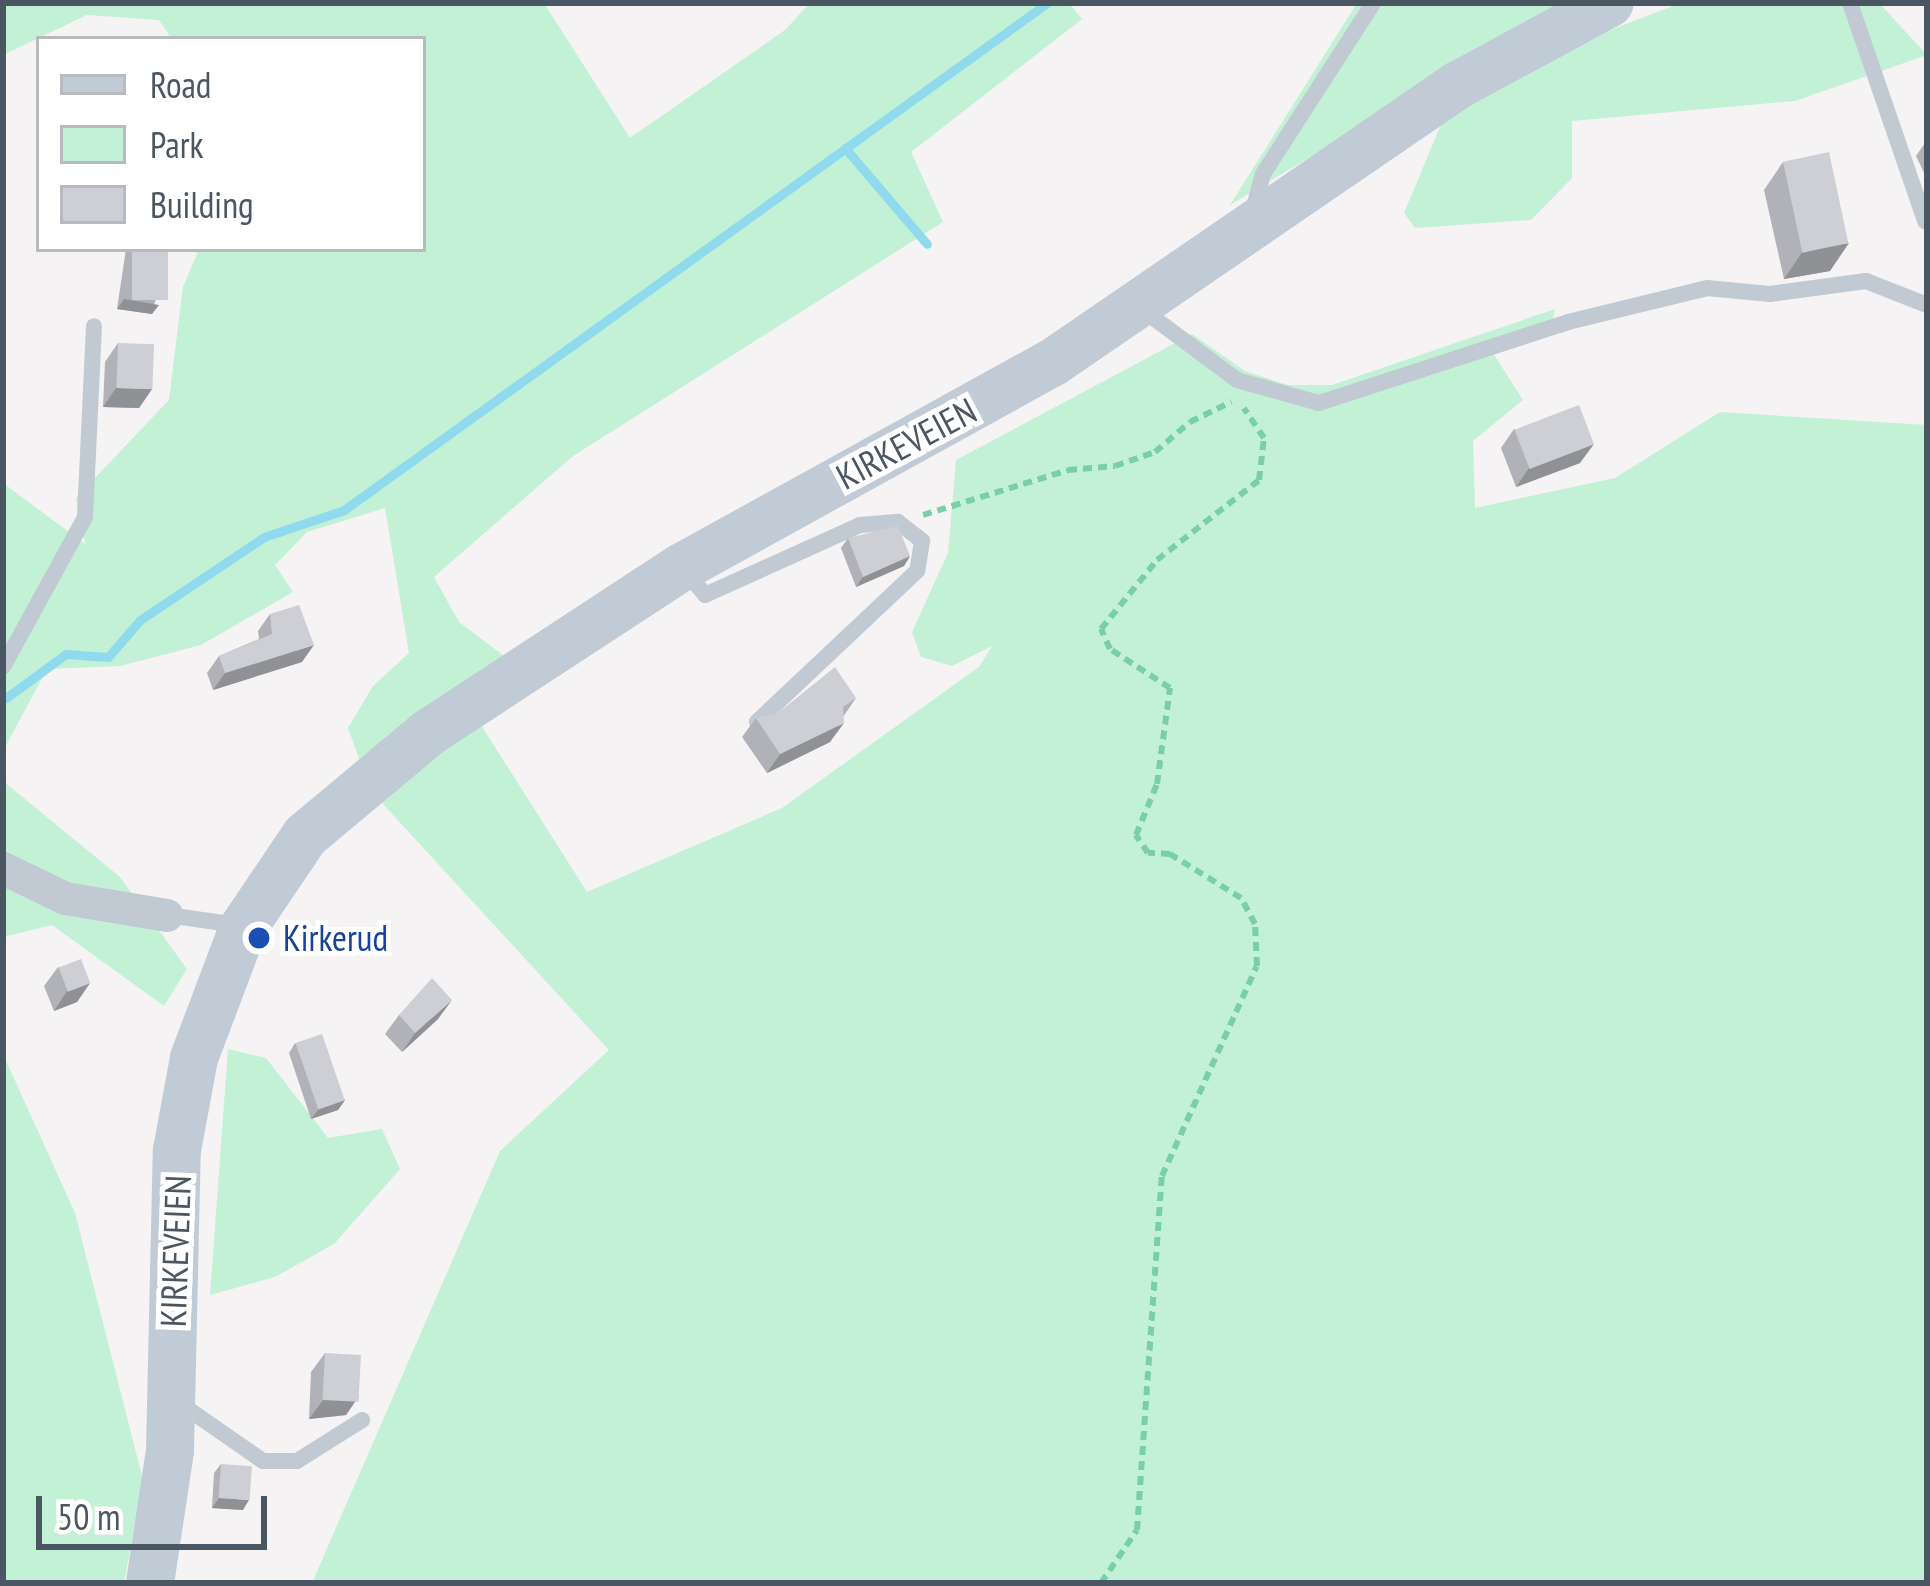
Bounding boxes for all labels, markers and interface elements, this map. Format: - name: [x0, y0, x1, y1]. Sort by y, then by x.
- legend: [36, 36, 426, 252]
- text: Road: [150, 61, 211, 108]
- text: Park: [150, 121, 204, 168]
- text: Building: [150, 181, 254, 228]
- street label: KIRKEVEIEN: [829, 388, 983, 498]
- place label: Kirkerud: [283, 916, 388, 960]
- marker: Kirkerud: [246, 925, 272, 951]
- street label: KIRKEVEIEN: [151, 1174, 199, 1328]
- scale bar: [42, 1472, 273, 1546]
- text: 50 m: [57, 1493, 120, 1540]

